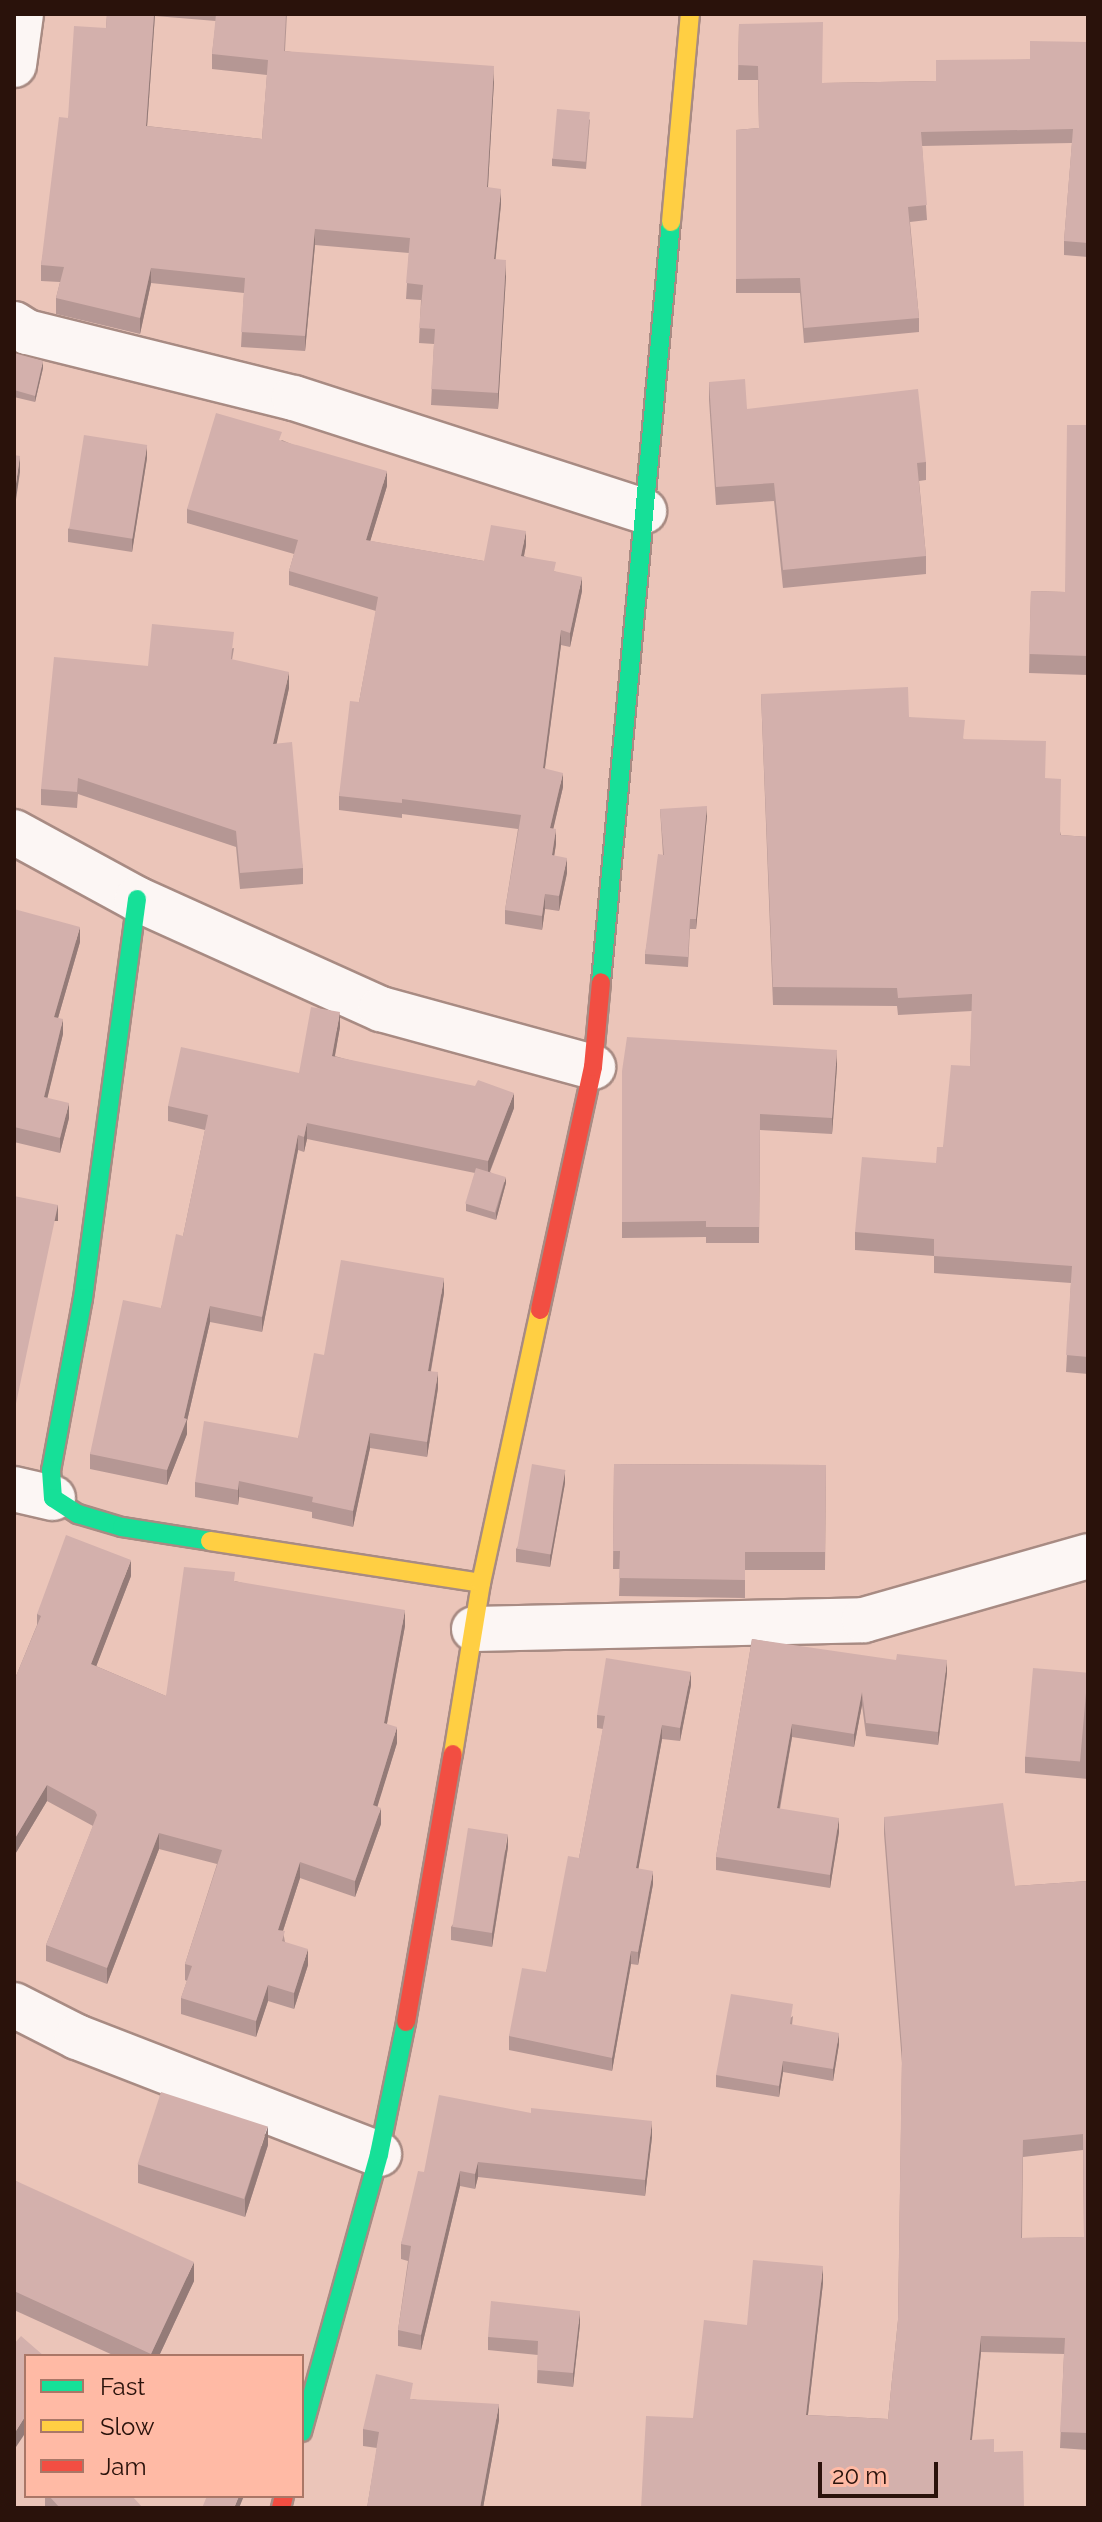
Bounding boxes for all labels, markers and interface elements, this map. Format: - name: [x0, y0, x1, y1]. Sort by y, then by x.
- legend: [24, 2354, 304, 2498]
- text: Fast: [100, 2372, 145, 2401]
- text: Slow: [100, 2412, 154, 2441]
- scale bar: [822, 2446, 942, 2496]
- text: Jam: [100, 2452, 146, 2481]
- text: 20 m: [832, 2461, 887, 2490]

